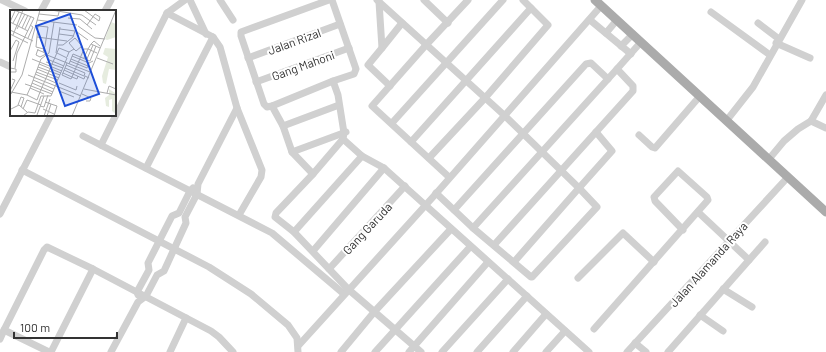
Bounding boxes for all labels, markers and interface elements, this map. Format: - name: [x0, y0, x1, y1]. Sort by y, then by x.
- inset map: [10, 10, 116, 116]
- street label: Jalan Rizal: [266, 25, 322, 57]
- street label: Gang Mahoni: [270, 47, 336, 83]
- street label: Gang Garuda: [340, 199, 394, 257]
- street label: Jalan Alamanda Raya: [666, 219, 750, 309]
- scale bar: [14, 314, 117, 340]
- text: 100 m: [20, 320, 50, 334]

